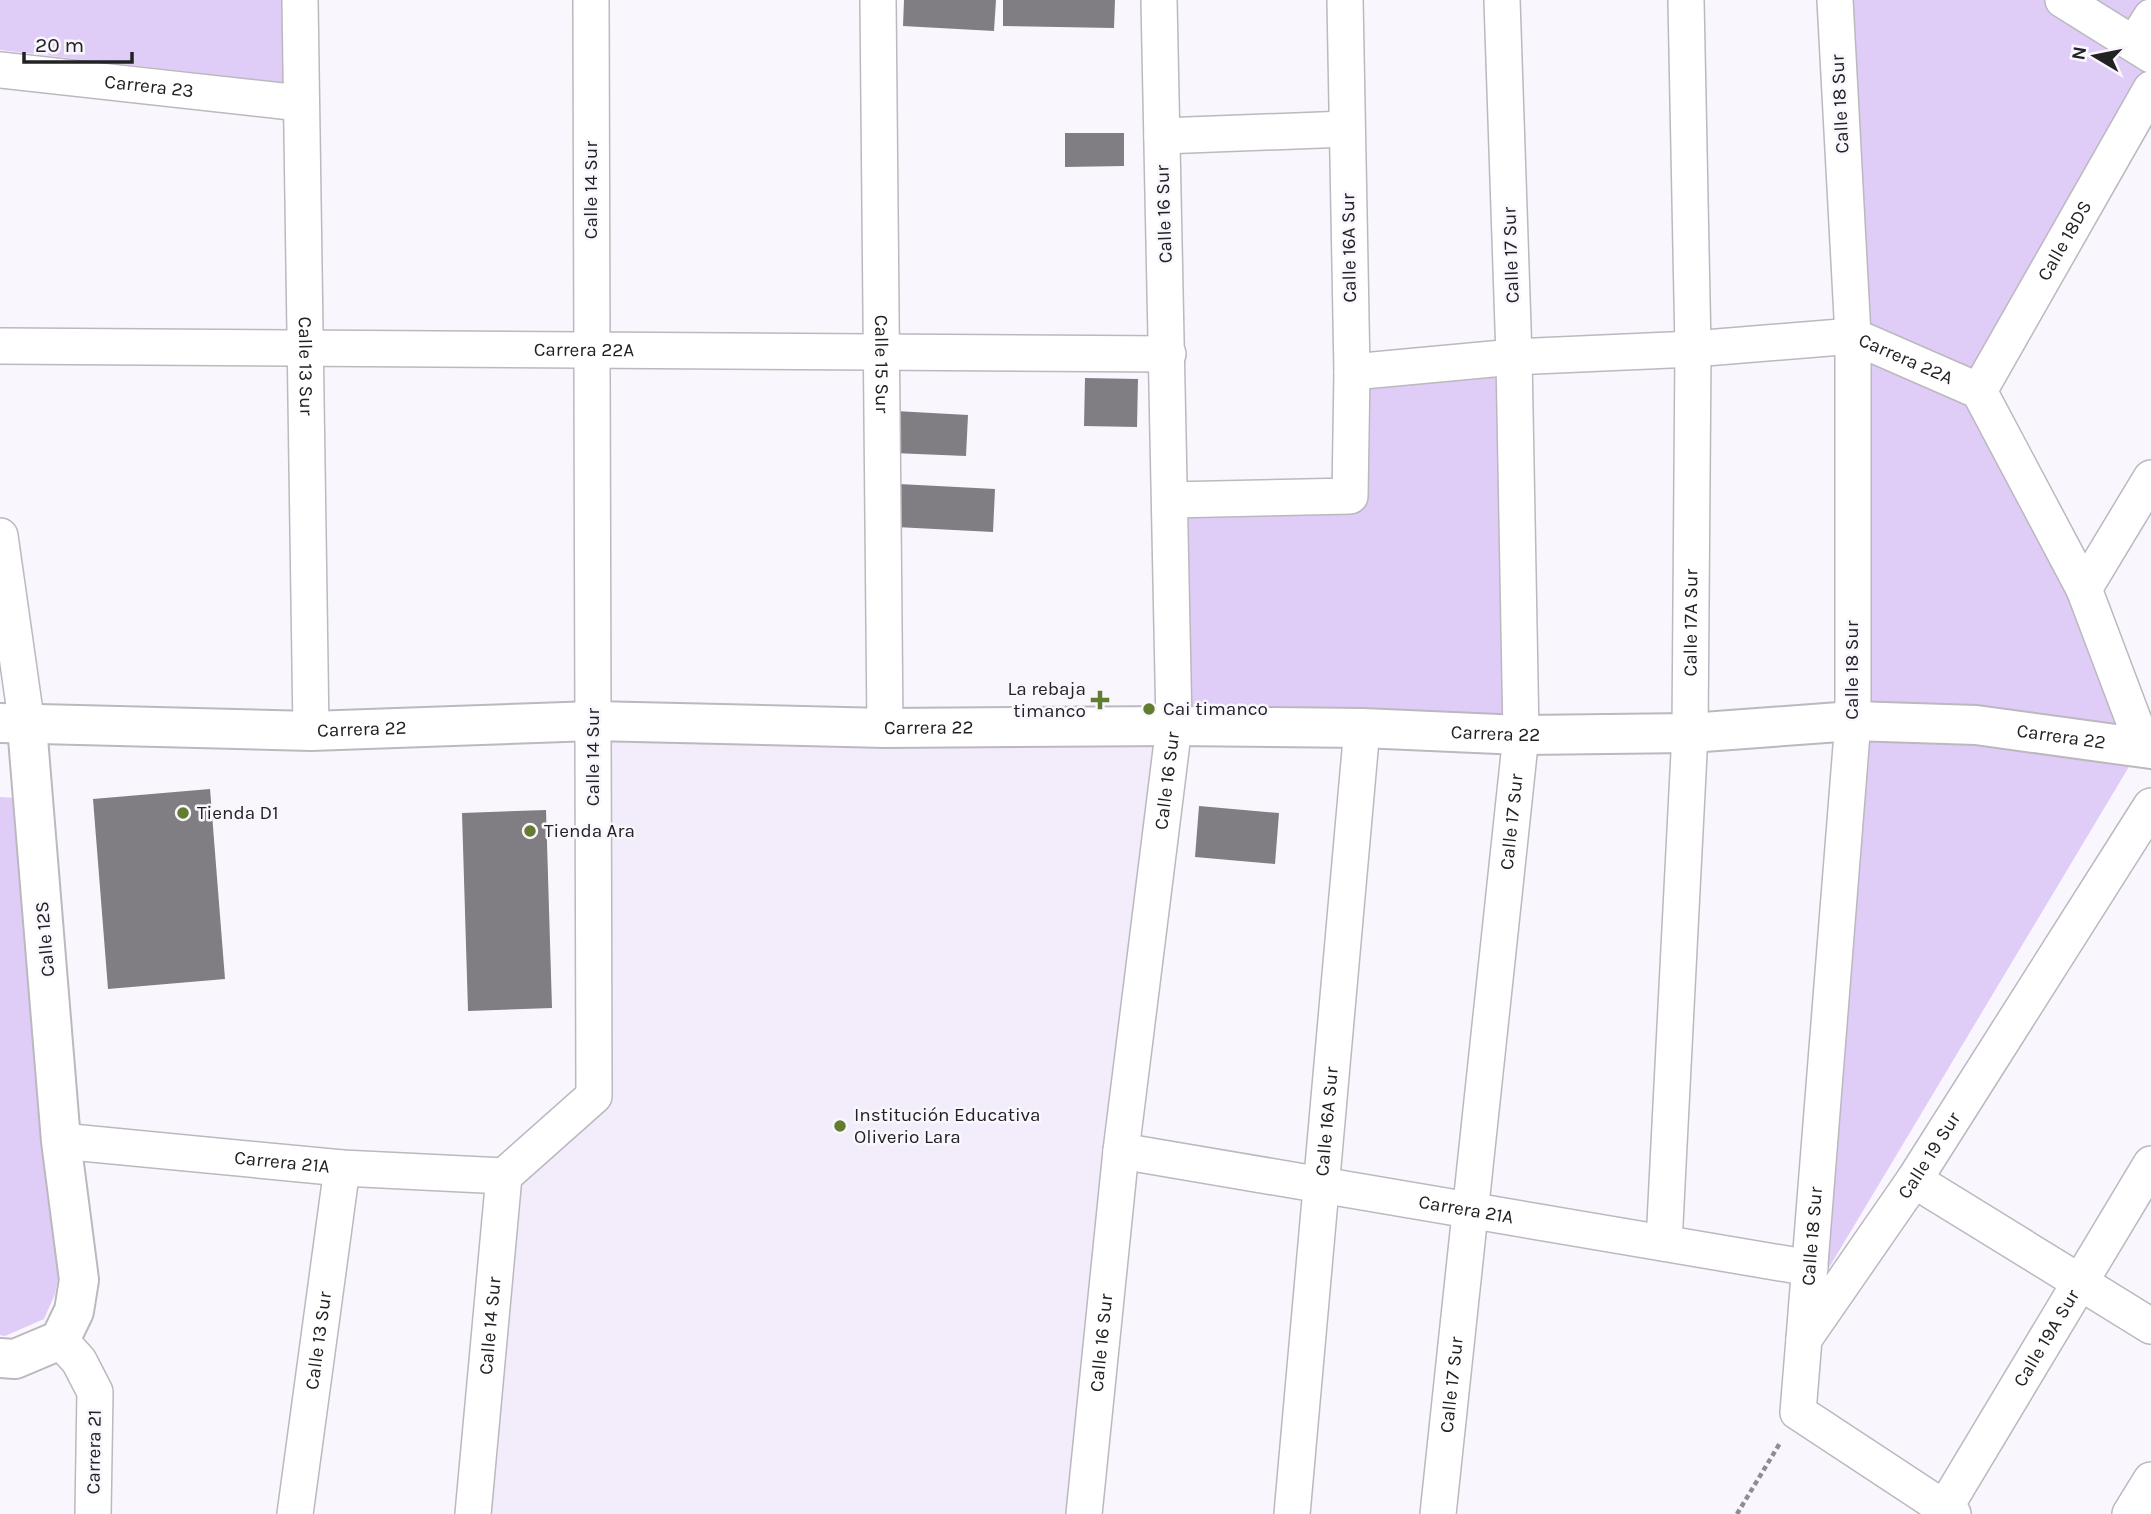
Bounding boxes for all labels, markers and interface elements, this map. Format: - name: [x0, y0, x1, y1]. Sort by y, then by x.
- scale bar: [24, 21, 133, 65]
- north arrow: [2060, 21, 2130, 91]
- text: 20 m: [35, 33, 84, 57]
- text: N: [2067, 45, 2091, 62]
- street label: Calle 18 Sur: [1826, 54, 1854, 154]
- street label: Carrera 23: [103, 71, 195, 102]
- street label: Calle 14 Sur: [580, 141, 602, 239]
- street label: Calle 16 Sur: [1151, 164, 1177, 264]
- street label: Calle 16A Sur: [1337, 193, 1361, 303]
- street label: Calle 18DS: [2033, 197, 2096, 285]
- street label: Calle 17 Sur: [1498, 206, 1524, 304]
- street label: Calle 15 Sur: [870, 315, 893, 413]
- street label: Calle 13 Sur: [294, 316, 317, 416]
- street label: Carrera 22A: [1855, 329, 1956, 389]
- street label: Carrera 22A: [534, 339, 634, 361]
- street label: Calle 17A Sur: [1679, 569, 1702, 677]
- street label: Calle 18 Sur: [1841, 620, 1863, 720]
- place label: La rebaja timanco: [1007, 678, 1086, 722]
- marker: La rebaja timanco: [1092, 692, 1108, 708]
- place label: Cai timanco: [1163, 698, 1268, 720]
- marker: Cai timanco: [1141, 701, 1157, 717]
- street label: Calle 14 Sur: [582, 708, 604, 806]
- street label: Carrera 22: [884, 716, 973, 739]
- street label: Carrera 22: [317, 717, 407, 742]
- street label: Carrera 22: [2015, 720, 2107, 754]
- street label: Carrera 22: [1450, 721, 1540, 746]
- street label: Calle 16 Sur: [1150, 730, 1184, 831]
- street label: Calle 17 Sur: [1496, 773, 1528, 871]
- place label: Tienda D1: [197, 802, 278, 824]
- marker: Tienda D1: [175, 805, 191, 821]
- place label: Tienda Ara: [544, 820, 635, 842]
- marker: Tienda Ara: [522, 823, 538, 839]
- street label: Calle 12S: [31, 900, 59, 978]
- street label: Calle 16A Sur: [1311, 1066, 1343, 1177]
- place label: Institución Educativa Oliverio Lara: [854, 1104, 1041, 1148]
- street label: Calle 19 Sur: [1893, 1108, 1965, 1203]
- marker: Institución Educativa Oliverio Lara: [832, 1118, 848, 1134]
- street label: Carrera 21A: [233, 1147, 331, 1178]
- street label: Calle 18 Sur: [1797, 1186, 1827, 1287]
- street label: Carrera 21A: [1417, 1191, 1515, 1228]
- street label: Calle 14 Sur: [475, 1276, 506, 1376]
- street label: Calle 19A Sur: [2009, 1285, 2084, 1391]
- street label: Calle 13 Sur: [301, 1290, 336, 1391]
- street label: Calle 16 Sur: [1085, 1293, 1117, 1393]
- street label: Calle 17 Sur: [1436, 1335, 1468, 1434]
- street label: Carrera 21: [82, 1409, 106, 1495]

